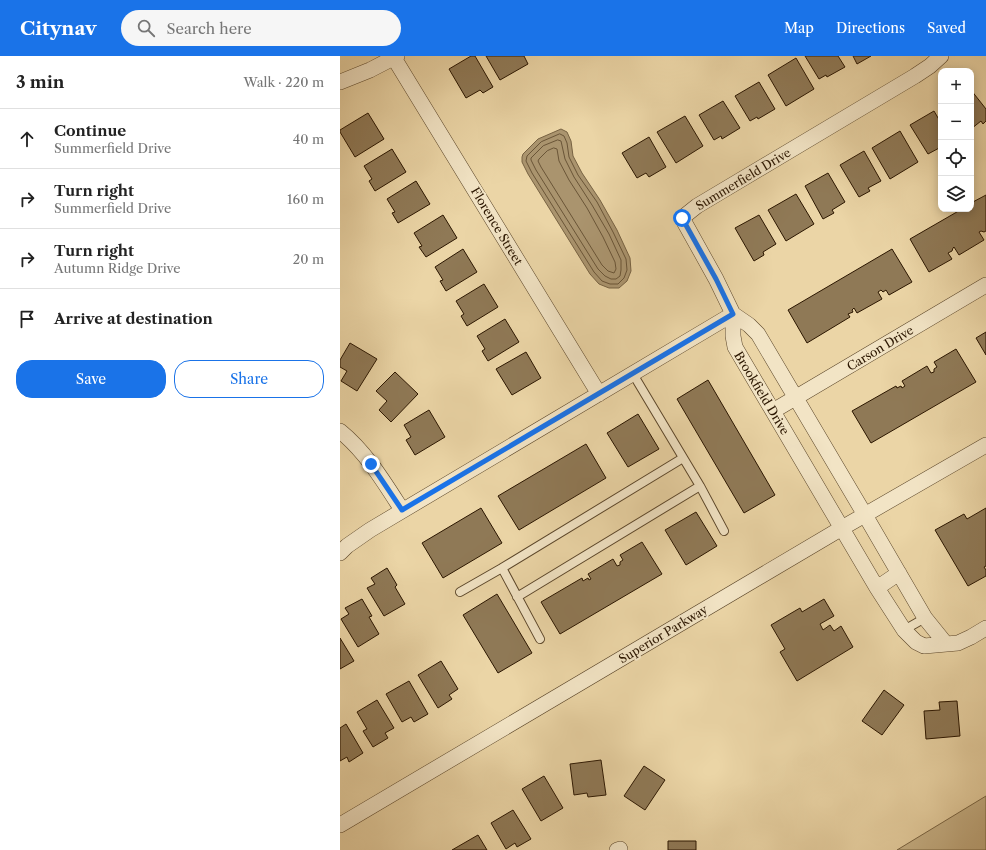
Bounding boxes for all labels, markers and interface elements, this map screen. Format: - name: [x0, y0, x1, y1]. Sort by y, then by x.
- search box: [121, 10, 401, 46]
- text: Citynav: [20, 17, 97, 40]
- icon: search: [135, 17, 157, 39]
- text: Search here: [167, 19, 252, 38]
- text: Map: [784, 19, 814, 37]
- text: Directions: [836, 19, 905, 37]
- text: Saved: [927, 19, 966, 37]
- map controls: [938, 68, 974, 212]
- button: +: [938, 68, 974, 104]
- text: 3 min: [16, 72, 65, 92]
- text: Walk · 220 m: [244, 74, 324, 90]
- button: −: [938, 104, 974, 140]
- text: Continue: [54, 121, 126, 140]
- icon: ahead: [16, 128, 38, 150]
- text: 40 m: [293, 131, 324, 147]
- text: Summerfield Drive: [54, 140, 171, 156]
- button: locate: [938, 140, 974, 176]
- street label: Summerfield Drive: [693, 145, 793, 213]
- button: layers: [938, 176, 974, 212]
- text: Turn right: [54, 181, 134, 200]
- street label: Florence Street: [468, 184, 526, 268]
- icon: right: [16, 188, 38, 210]
- text: 160 m: [287, 191, 324, 207]
- text: Summerfield Drive: [54, 200, 171, 216]
- route start: [673, 209, 691, 227]
- text: Turn right: [54, 241, 134, 260]
- icon: right: [16, 248, 38, 270]
- text: 20 m: [293, 251, 324, 267]
- text: Autumn Ridge Drive: [54, 260, 180, 276]
- icon: arrive: [16, 308, 38, 330]
- text: Arrive at destination: [54, 309, 213, 328]
- street label: Carson Drive: [844, 322, 916, 374]
- street label: Brookfield Drive: [731, 349, 793, 438]
- button: Save: [16, 360, 166, 398]
- button: Share: [174, 360, 324, 398]
- route end: [362, 455, 380, 473]
- street label: Superior Parkway: [616, 601, 710, 666]

